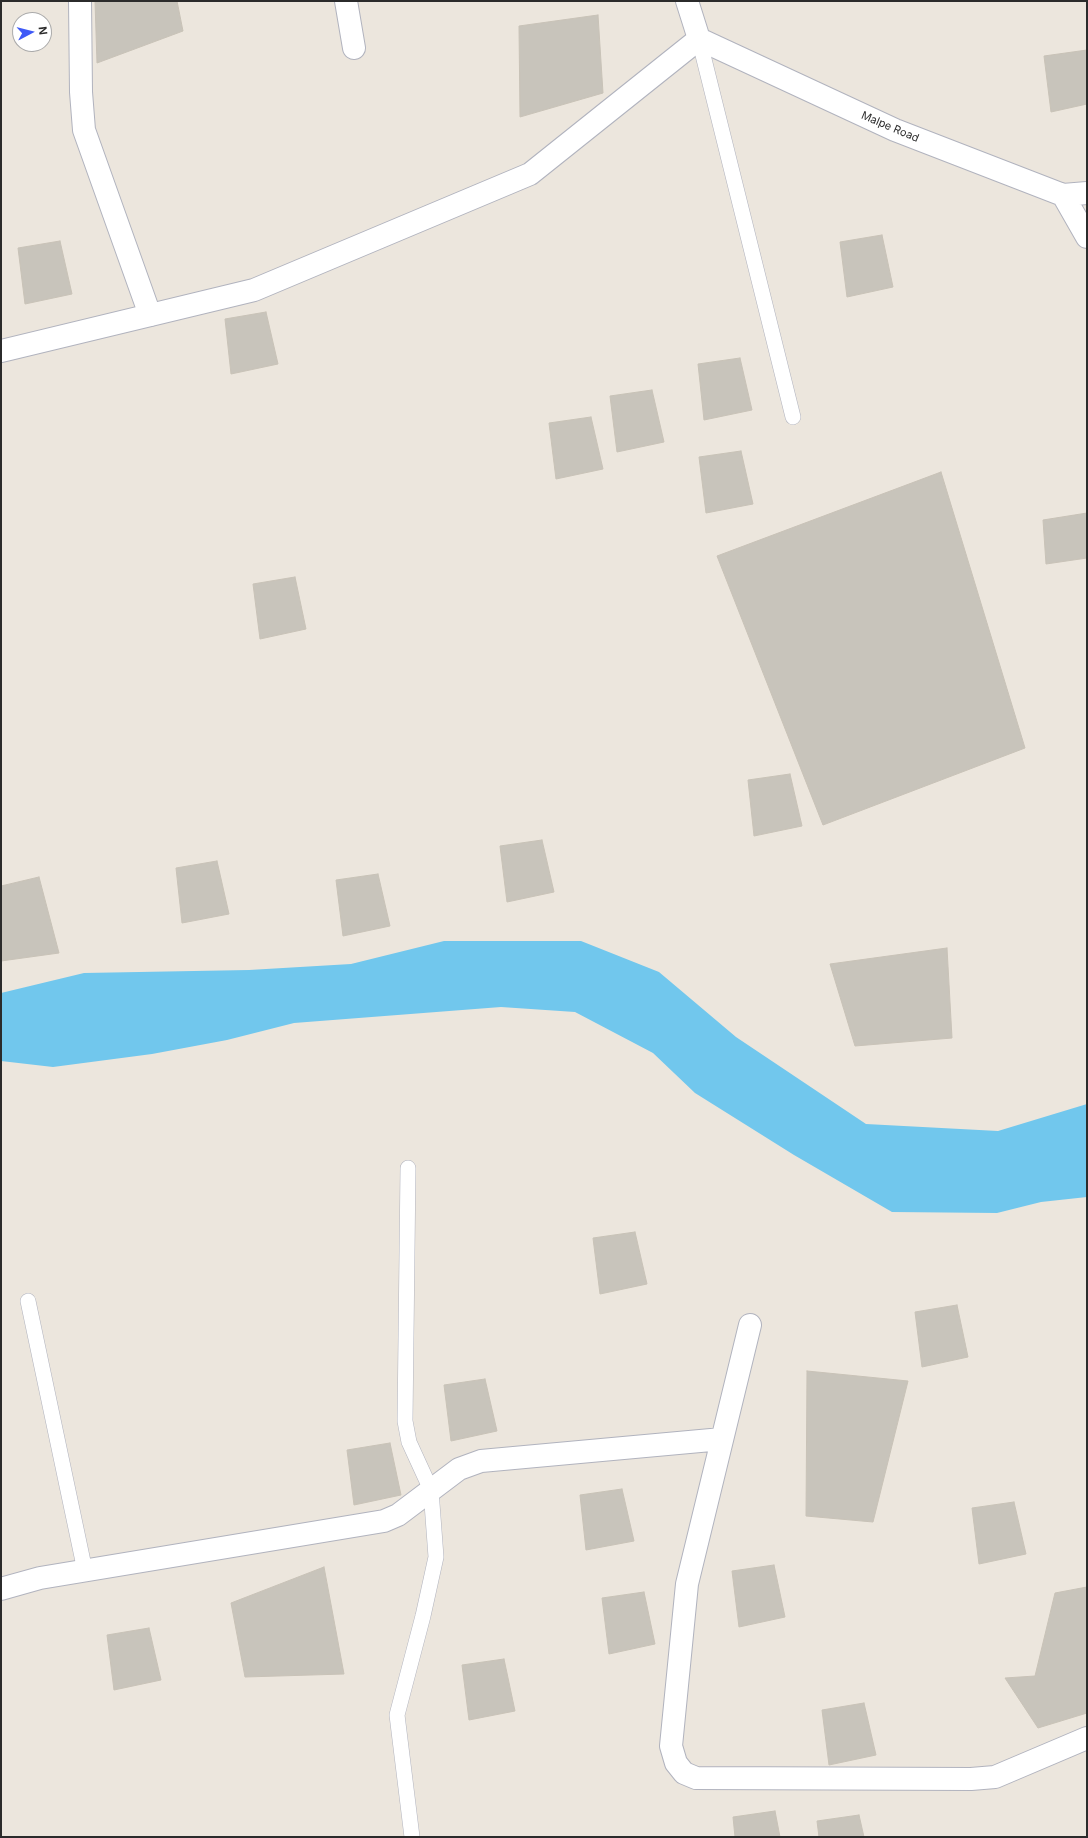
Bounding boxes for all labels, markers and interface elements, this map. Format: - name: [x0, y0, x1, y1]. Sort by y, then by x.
- north arrow: [12, 12, 52, 52]
- text: N: [35, 26, 50, 36]
- street label: Malpe Road: [859, 109, 921, 145]

